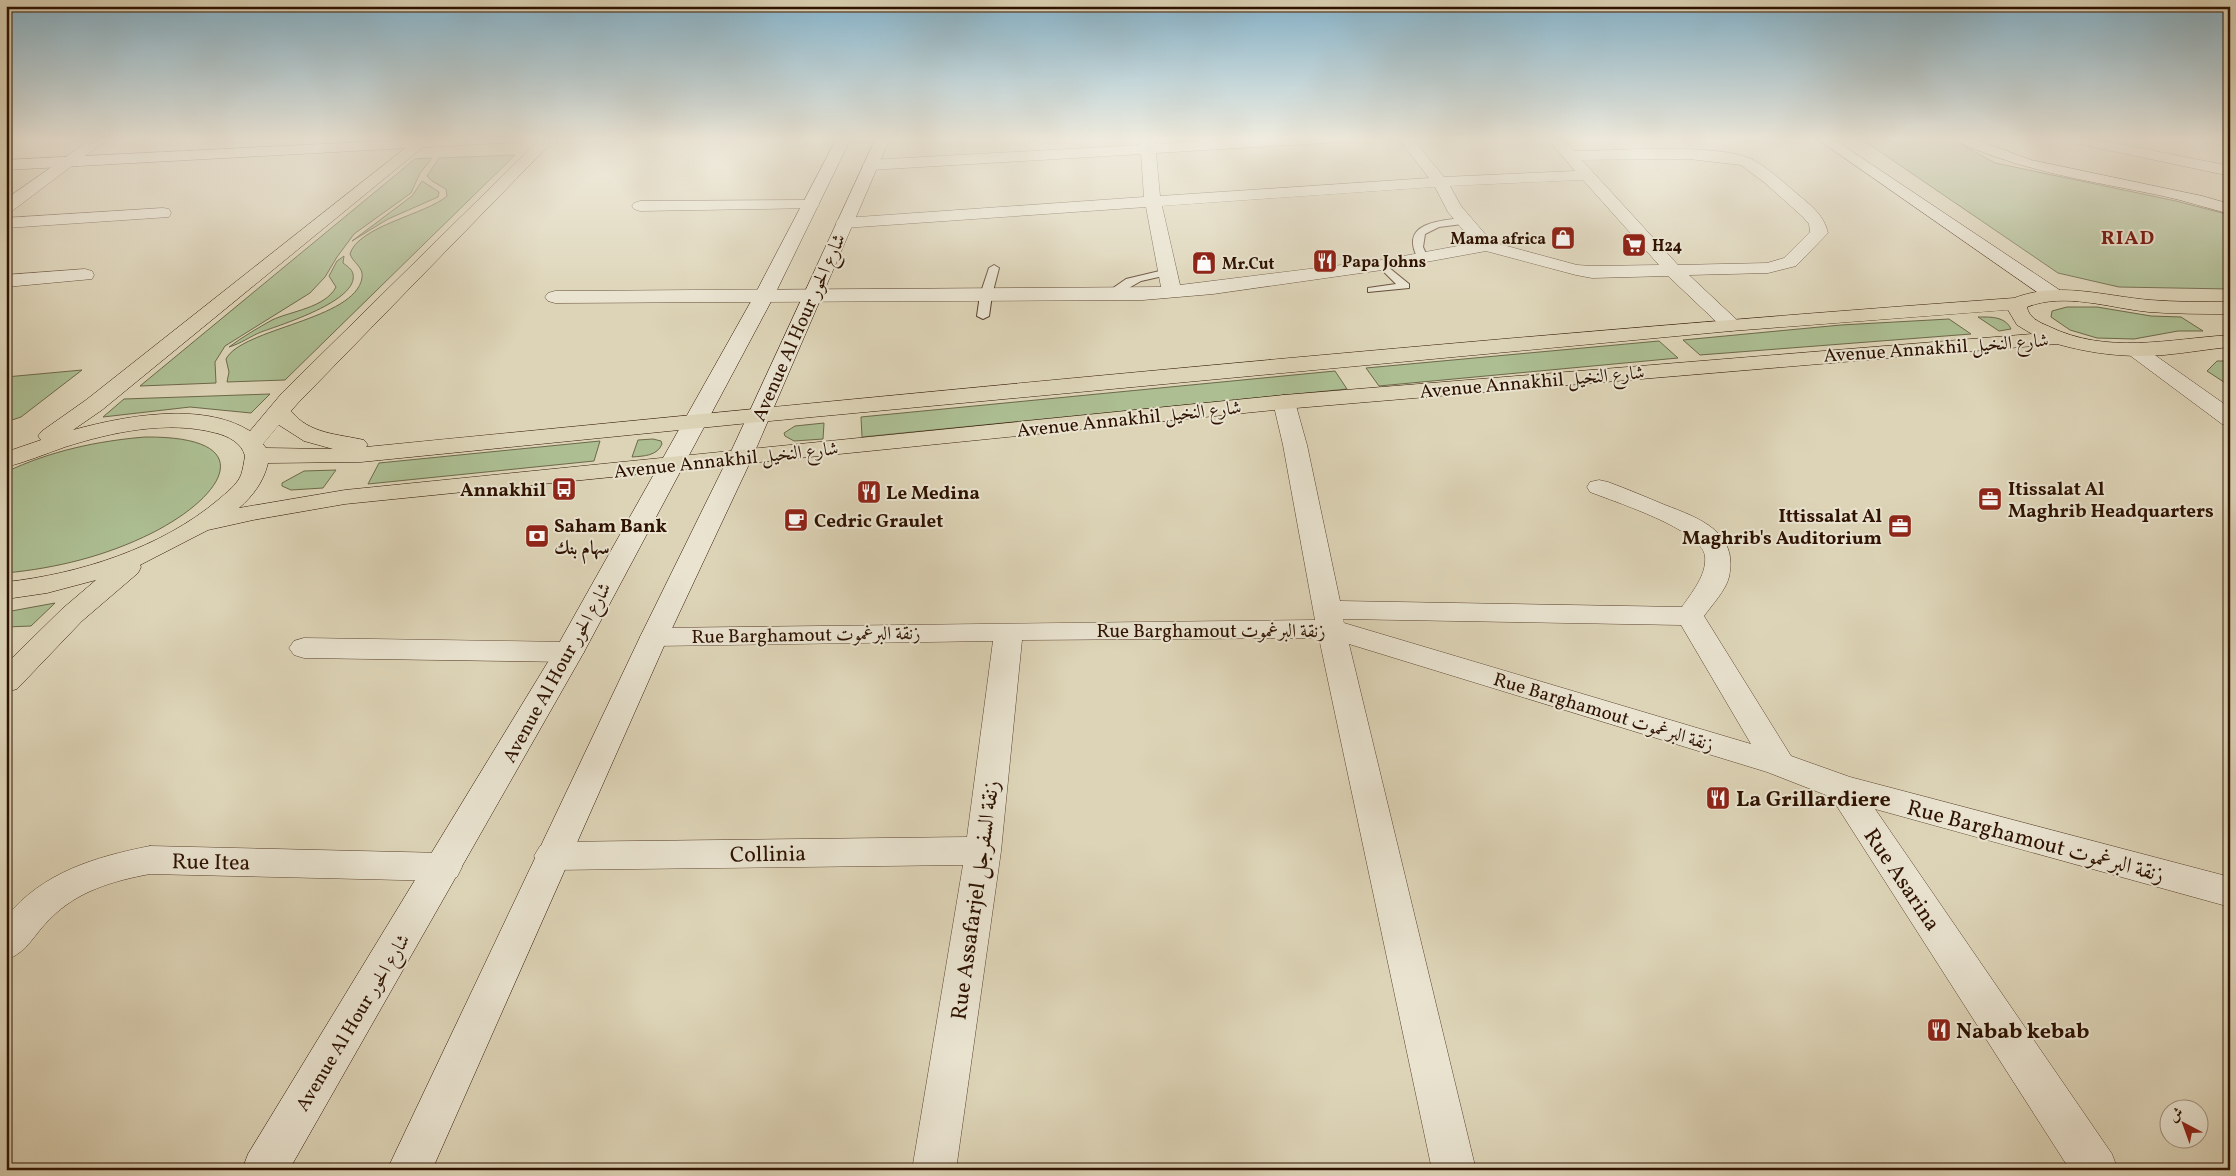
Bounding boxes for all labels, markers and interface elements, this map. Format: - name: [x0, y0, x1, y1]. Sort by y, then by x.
- shop icon: Mama africa: [1550, 225, 1576, 251]
- district label: RIAD: [2101, 225, 2155, 253]
- place label: Mama africa: [1450, 229, 1546, 251]
- street label: Avenue Al Hour شارع الحور: [747, 230, 854, 426]
- supermarket icon: H24: [1621, 232, 1647, 258]
- place label: H24: [1652, 236, 1683, 258]
- restaurant icon: Papa Johns: [1312, 248, 1338, 274]
- shop icon: Mr.Cut: [1191, 250, 1217, 276]
- place label: Papa Johns: [1342, 252, 1426, 274]
- place label: Mr.Cut: [1222, 254, 1275, 276]
- street label: Avenue Annakhil شارع النخيل: [1823, 328, 2050, 371]
- street label: Avenue Annakhil شارع النخيل: [1419, 360, 1646, 407]
- street label: Avenue Annakhil شارع النخيل: [1016, 395, 1243, 446]
- street label: Avenue Annakhil شارع النخيل: [613, 436, 840, 487]
- bus stop icon: Annakhil: [551, 476, 577, 502]
- place label: Itissalat Al Maghrib Headquarters: [2008, 477, 2214, 525]
- place label: Annakhil: [460, 478, 546, 504]
- restaurant icon: Le Medina: [856, 479, 882, 505]
- place label: Le Medina: [886, 481, 980, 507]
- office icon: Itissalat Al Maghrib Headquarters: [1977, 486, 2003, 512]
- place label: Ittissalat Al Maghrib's Auditorium: [1682, 504, 1882, 552]
- cafe icon: Cedric Graulet: [783, 507, 809, 533]
- place label: Cedric Graulet: [814, 509, 943, 535]
- office icon: Ittissalat Al Maghrib's Auditorium: [1887, 513, 1913, 539]
- place label: Saham Bank سهام بنك: [554, 514, 668, 565]
- bank icon: Saham Bank سهام بنك: [524, 523, 550, 549]
- street label: Avenue Al Hour شارع الحور: [497, 578, 619, 768]
- street label: Rue Barghamout زنقة البرغموت: [1096, 619, 1326, 645]
- street label: Rue Barghamout زنقة البرغموت: [691, 621, 921, 651]
- street label: Rue Barghamout زنقة البرغموت: [1490, 667, 1717, 759]
- street label: Rue Assafarjel زنقة السفرجل: [944, 779, 1009, 1022]
- restaurant icon: La Grillardiere: [1705, 785, 1731, 811]
- place label: La Grillardiere: [1736, 785, 1891, 816]
- street label: Rue Barghamout زنقة البرغموت: [1903, 793, 2168, 892]
- street label: Rue Asarina: [1855, 823, 1947, 938]
- street label: Collinia: [730, 839, 807, 872]
- street label: Rue Itea: [171, 847, 251, 880]
- street label: Avenue Al Hour شارع الحور: [290, 929, 418, 1117]
- restaurant icon: Nabab kebab: [1926, 1017, 1952, 1043]
- place label: Nabab kebab: [1956, 1017, 2089, 1048]
- north arrow: [2158, 1098, 2208, 1148]
- text: ش: [2165, 1104, 2188, 1127]

